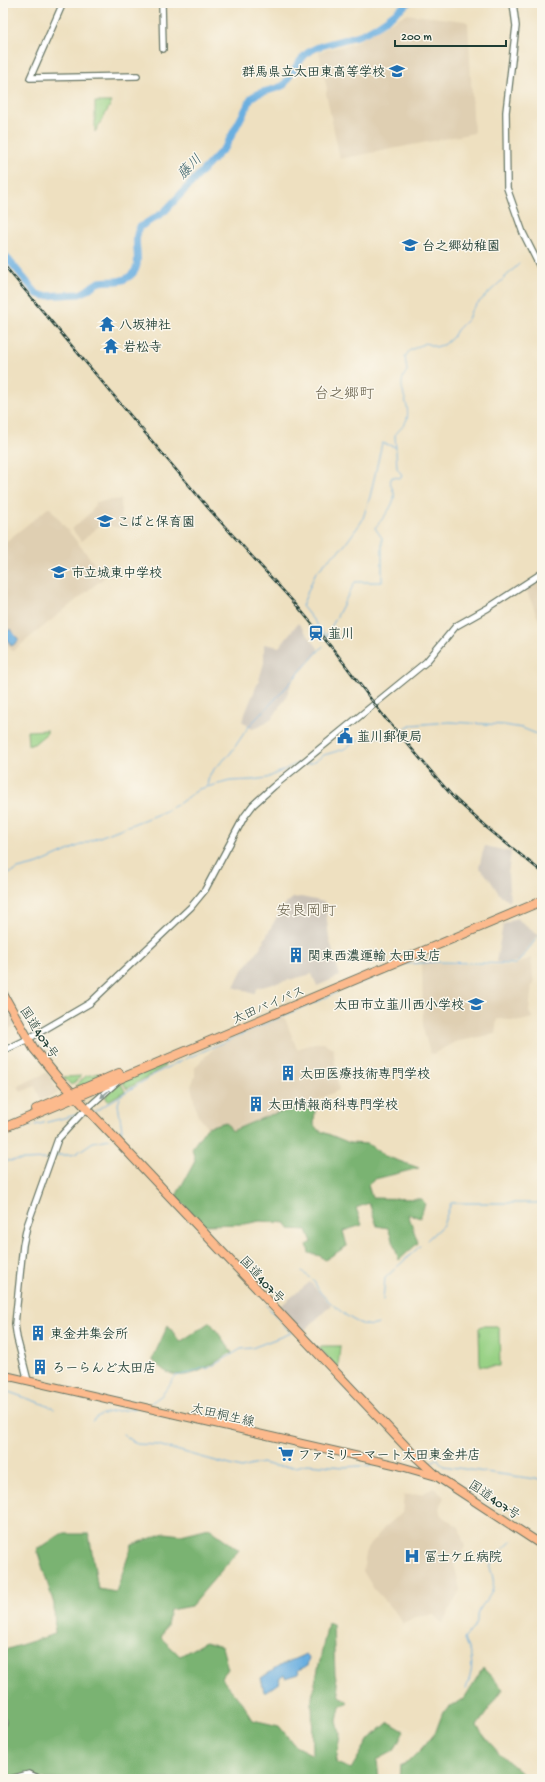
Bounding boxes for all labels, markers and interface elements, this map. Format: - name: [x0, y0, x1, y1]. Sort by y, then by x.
- scale bar: [395, 22, 506, 48]
- text: 200 m: [401, 31, 432, 45]
- school or university icon: 群馬県立太田東高等学校: [388, 62, 406, 80]
- place label: 群馬県立太田東高等学校: [242, 65, 385, 81]
- water label: 藤川: [174, 151, 207, 184]
- school or university icon: 台之郷幼稚園: [401, 236, 419, 254]
- place label: 台之郷幼稚園: [422, 239, 500, 255]
- temple icon: 八坂神社: [98, 315, 116, 333]
- place label: 八坂神社: [119, 318, 171, 334]
- temple icon: 岩松寺: [102, 337, 120, 355]
- place label: 岩松寺: [123, 340, 162, 356]
- district label: 台之郷町: [314, 385, 375, 404]
- school or university icon: こばと保育園: [96, 512, 114, 530]
- place label: こばと保育園: [117, 515, 195, 531]
- school or university icon: 市立城東中学校: [50, 563, 68, 581]
- place label: 市立城東中学校: [71, 566, 162, 582]
- station icon: 韮川: [307, 624, 325, 642]
- place label: 韮川: [328, 627, 354, 643]
- public building icon: 韮川郵便局: [336, 727, 354, 745]
- place label: 韮川郵便局: [357, 730, 422, 746]
- district label: 安良岡町: [276, 902, 337, 921]
- building icon: 関東西濃運輸 太田支店: [287, 946, 305, 964]
- place label: 関東西濃運輸 太田支店: [308, 948, 441, 965]
- street label: 太田バイパス: [230, 984, 308, 1028]
- school or university icon: 太田市立韮川西小学校: [467, 995, 485, 1013]
- place label: 太田市立韮川西小学校: [334, 998, 464, 1014]
- street label: 国道407号: [15, 1004, 61, 1062]
- building icon: 太田医療技術専門学校: [279, 1064, 297, 1082]
- place label: 太田医療技術専門学校: [300, 1067, 430, 1083]
- one-way arrow: [99, 1090, 110, 1099]
- building icon: 太田情報商科専門学校: [247, 1095, 265, 1113]
- place label: 太田情報商科専門学校: [268, 1098, 398, 1114]
- street label: 国道407号: [235, 1253, 288, 1308]
- building icon: 東金井集会所: [29, 1324, 47, 1342]
- place label: 東金井集会所: [50, 1327, 128, 1343]
- building icon: ろーらんど太田店: [31, 1358, 49, 1376]
- place label: ろーらんど太田店: [52, 1361, 156, 1377]
- street label: 太田桐生線: [189, 1402, 257, 1431]
- supermarket icon: ファミリーマート太田東金井店: [277, 1445, 295, 1463]
- place label: ファミリーマート太田東金井店: [298, 1448, 481, 1464]
- street label: 国道407号: [465, 1477, 523, 1524]
- hospital icon: 冨士ケ丘病院: [403, 1547, 421, 1565]
- place label: 冨士ケ丘病院: [424, 1549, 502, 1566]

